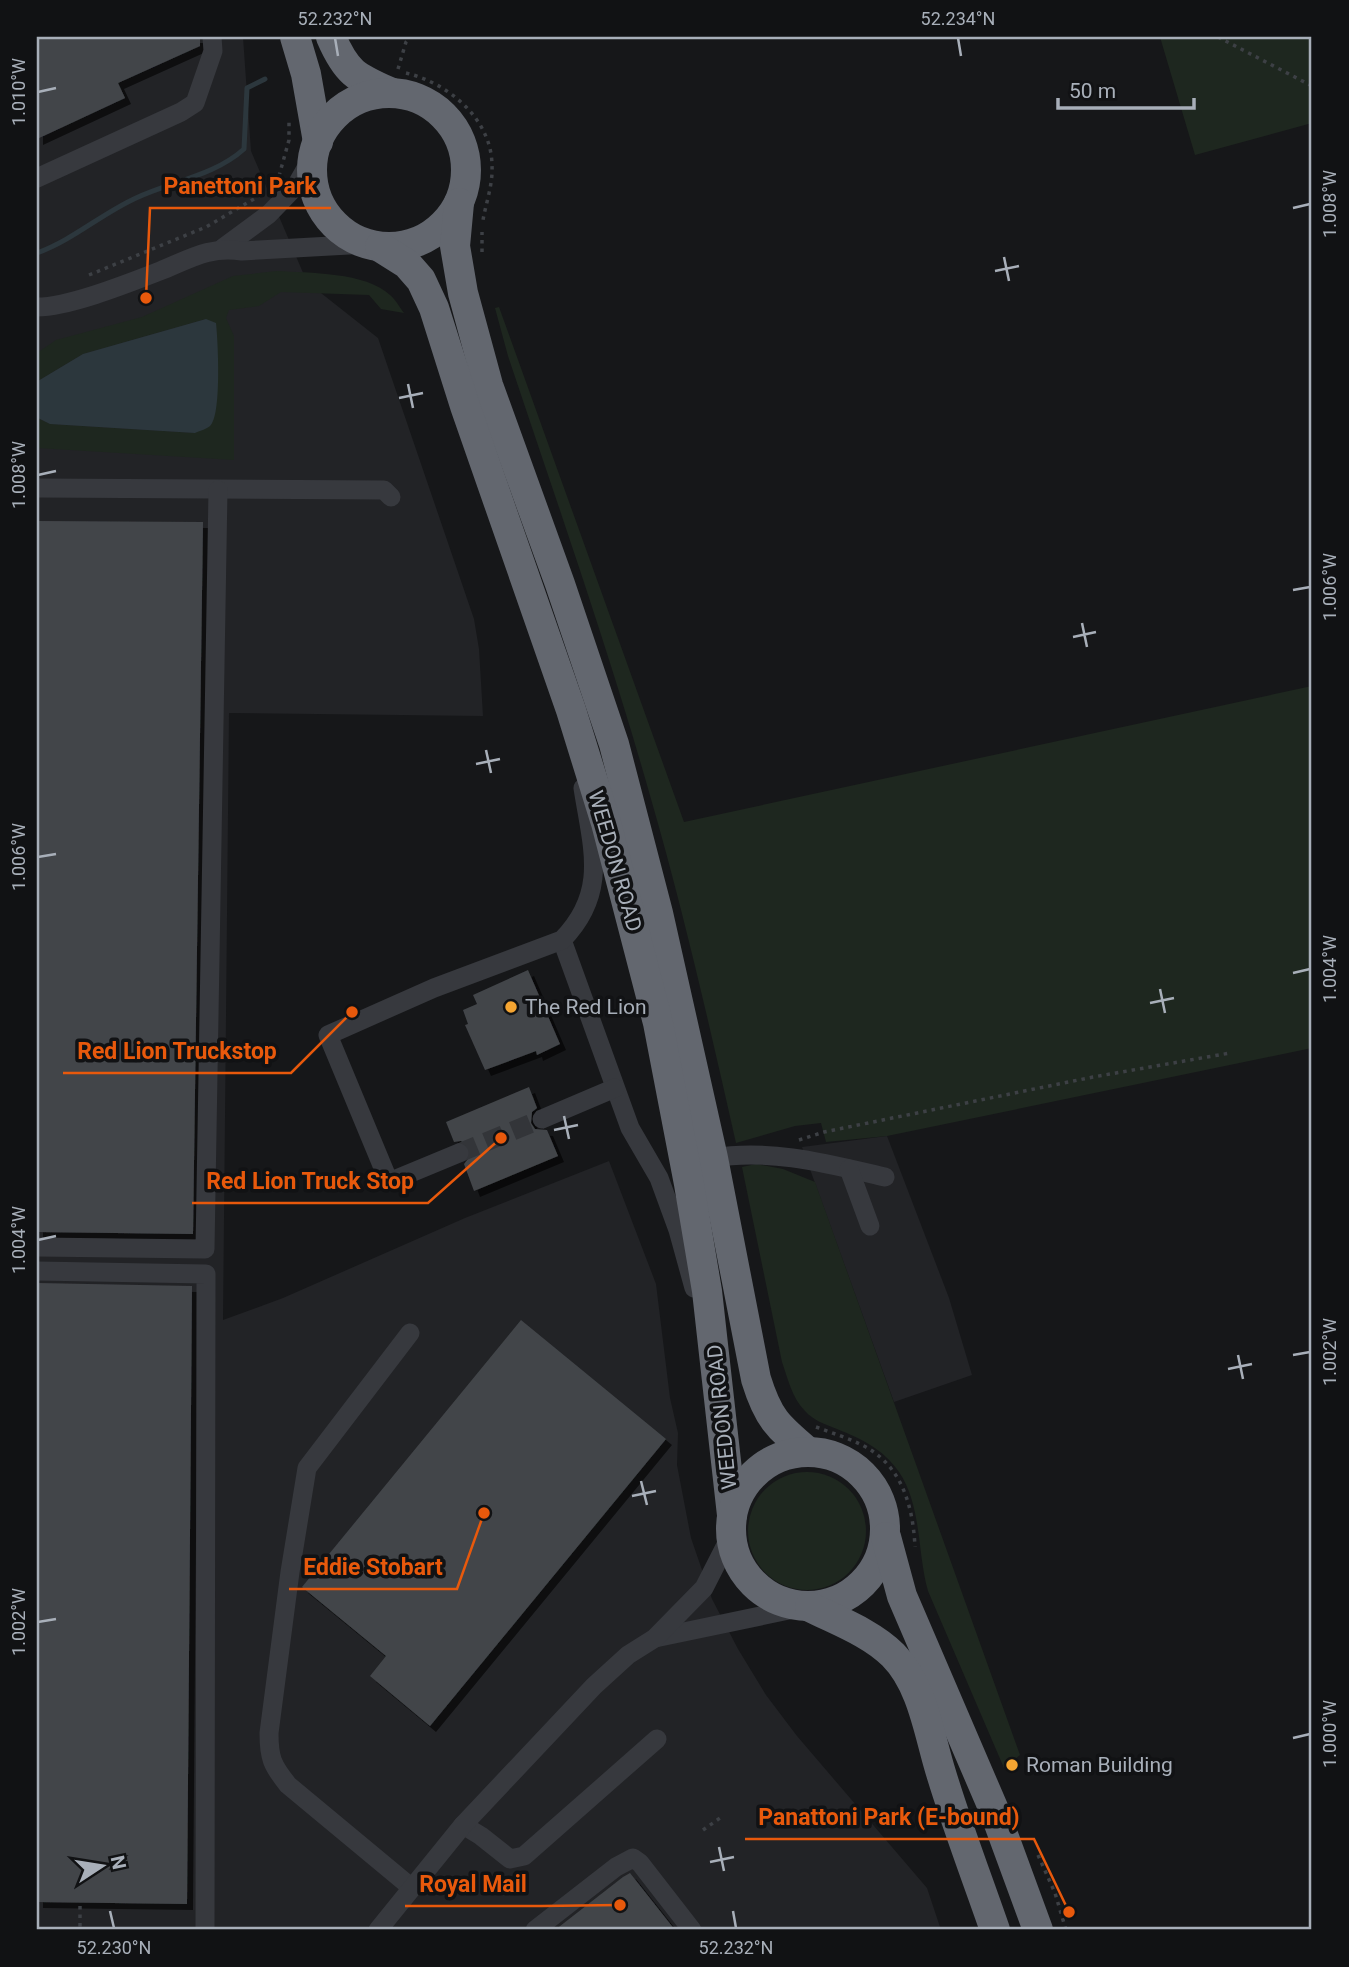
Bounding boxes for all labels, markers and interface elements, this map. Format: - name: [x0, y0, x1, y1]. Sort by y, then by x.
- text: 52.232°N: [298, 8, 372, 29]
- text: 52.234°N: [921, 8, 995, 29]
- text: 1.010°W: [8, 58, 29, 126]
- scale bar: [1058, 66, 1195, 110]
- text: 50 m: [1069, 79, 1116, 103]
- callout: Panettoni Park: [150, 164, 331, 208]
- text: 1.008°W: [1319, 170, 1340, 238]
- text: Panettoni Park: [164, 173, 317, 200]
- text: 1.008°W: [8, 441, 29, 509]
- text: 1.006°W: [1319, 553, 1340, 621]
- street label: WEEDON ROAD: [583, 788, 647, 934]
- text: 1.006°W: [8, 823, 29, 891]
- text: 1.004°W: [1319, 935, 1340, 1003]
- place label: The Red Lion: [525, 995, 647, 1019]
- marker: The Red Lion: [503, 999, 519, 1015]
- callout: Red Lion Truckstop: [63, 1029, 291, 1073]
- text: Red Lion Truckstop: [77, 1038, 277, 1065]
- callout: Red Lion Truck Stop: [192, 1159, 428, 1203]
- text: Red Lion Truck Stop: [206, 1168, 414, 1195]
- text: 1.004°W: [8, 1206, 29, 1274]
- text: 1.002°W: [1319, 1318, 1340, 1386]
- street label: WEEDON ROAD: [702, 1343, 742, 1491]
- callout: Eddie Stobart: [289, 1545, 457, 1589]
- text: Eddie Stobart: [303, 1554, 443, 1581]
- text: 1.002°W: [8, 1588, 29, 1656]
- text: 1.000°W: [1319, 1700, 1340, 1768]
- place label: Roman Building: [1026, 1753, 1173, 1777]
- marker: Roman Building: [1004, 1757, 1020, 1773]
- callout: Panattoni Park (E-bound): [745, 1795, 1034, 1839]
- text: Panattoni Park (E-bound): [758, 1804, 1020, 1831]
- north arrow: [66, 1830, 136, 1900]
- text: N: [105, 1854, 131, 1872]
- callout: Royal Mail: [405, 1862, 541, 1906]
- text: Royal Mail: [419, 1871, 527, 1898]
- text: 52.230°N: [77, 1937, 151, 1958]
- text: 52.232°N: [699, 1937, 773, 1958]

